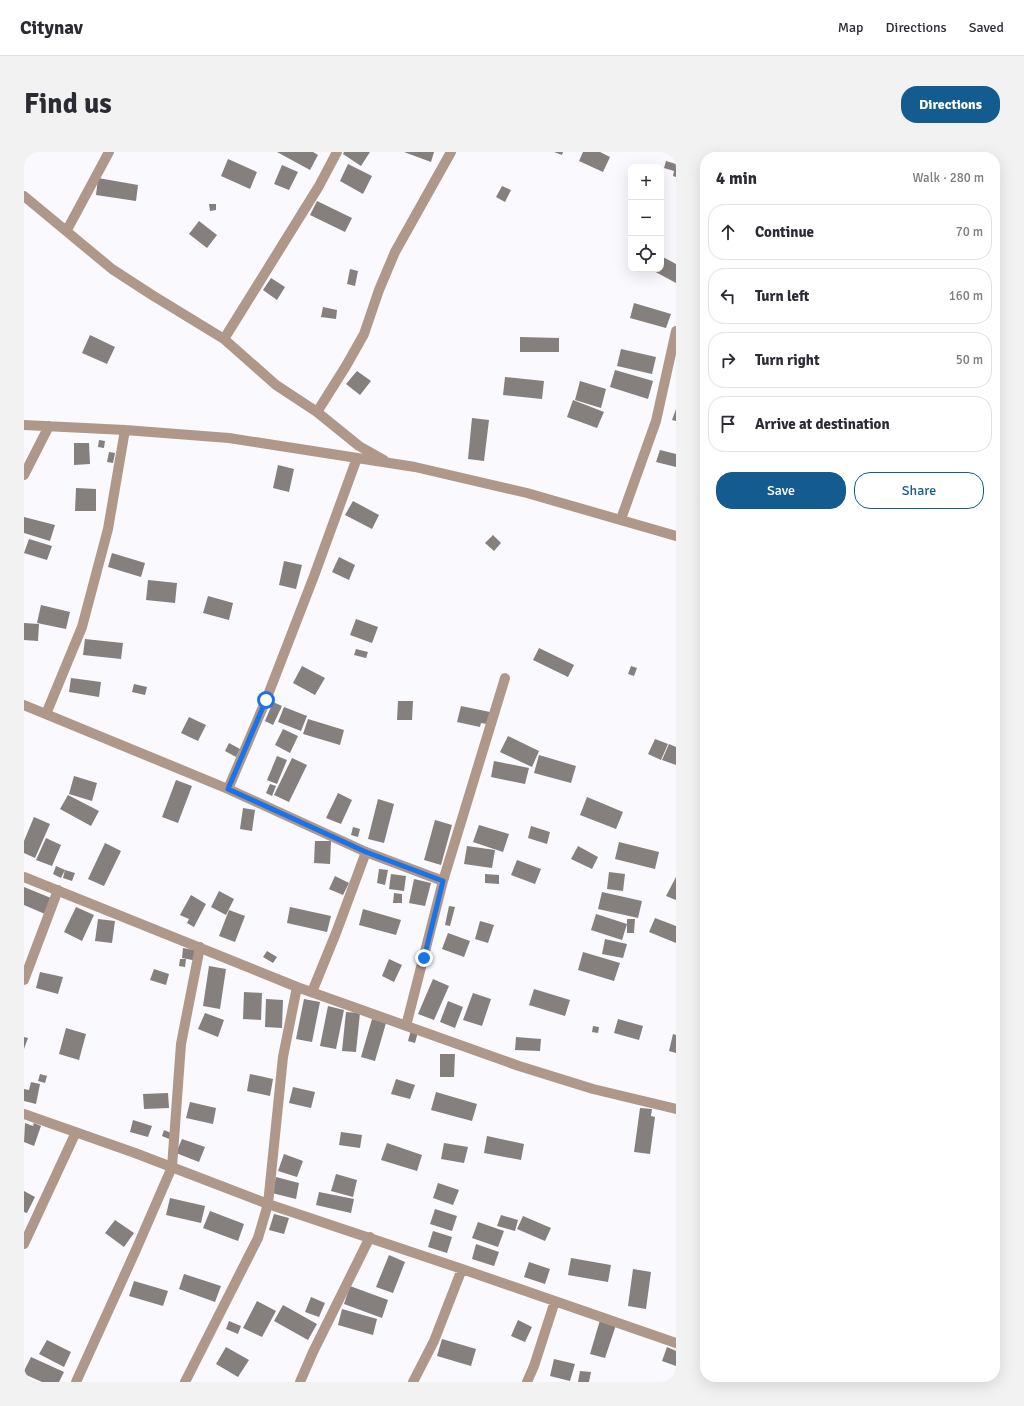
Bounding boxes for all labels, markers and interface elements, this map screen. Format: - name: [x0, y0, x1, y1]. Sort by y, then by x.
- text: Citynav: [20, 16, 83, 40]
- text: Map: [838, 19, 864, 36]
- text: Directions: [886, 19, 947, 36]
- text: Saved: [969, 19, 1004, 36]
- button: Directions: [901, 86, 1000, 123]
- text: Find us: [24, 87, 112, 121]
- map controls: [628, 164, 664, 272]
- button: +: [628, 164, 664, 200]
- text: 4 min: [716, 168, 757, 189]
- text: Walk · 280 m: [913, 170, 984, 186]
- button: −: [628, 200, 664, 236]
- icon: ahead: [717, 221, 739, 243]
- text: Continue: [755, 223, 814, 241]
- text: 70 m: [956, 224, 983, 240]
- button: locate: [628, 236, 664, 272]
- icon: left: [717, 285, 739, 307]
- text: Turn left: [755, 287, 809, 305]
- text: 160 m: [949, 288, 983, 304]
- icon: right: [717, 349, 739, 371]
- text: Turn right: [755, 351, 820, 369]
- text: 50 m: [956, 352, 983, 368]
- icon: arrive: [717, 413, 739, 435]
- text: Arrive at destination: [755, 415, 890, 433]
- button: Save: [716, 472, 846, 509]
- button: Share: [854, 472, 984, 509]
- route start: [257, 691, 275, 709]
- route end: [415, 949, 433, 967]

